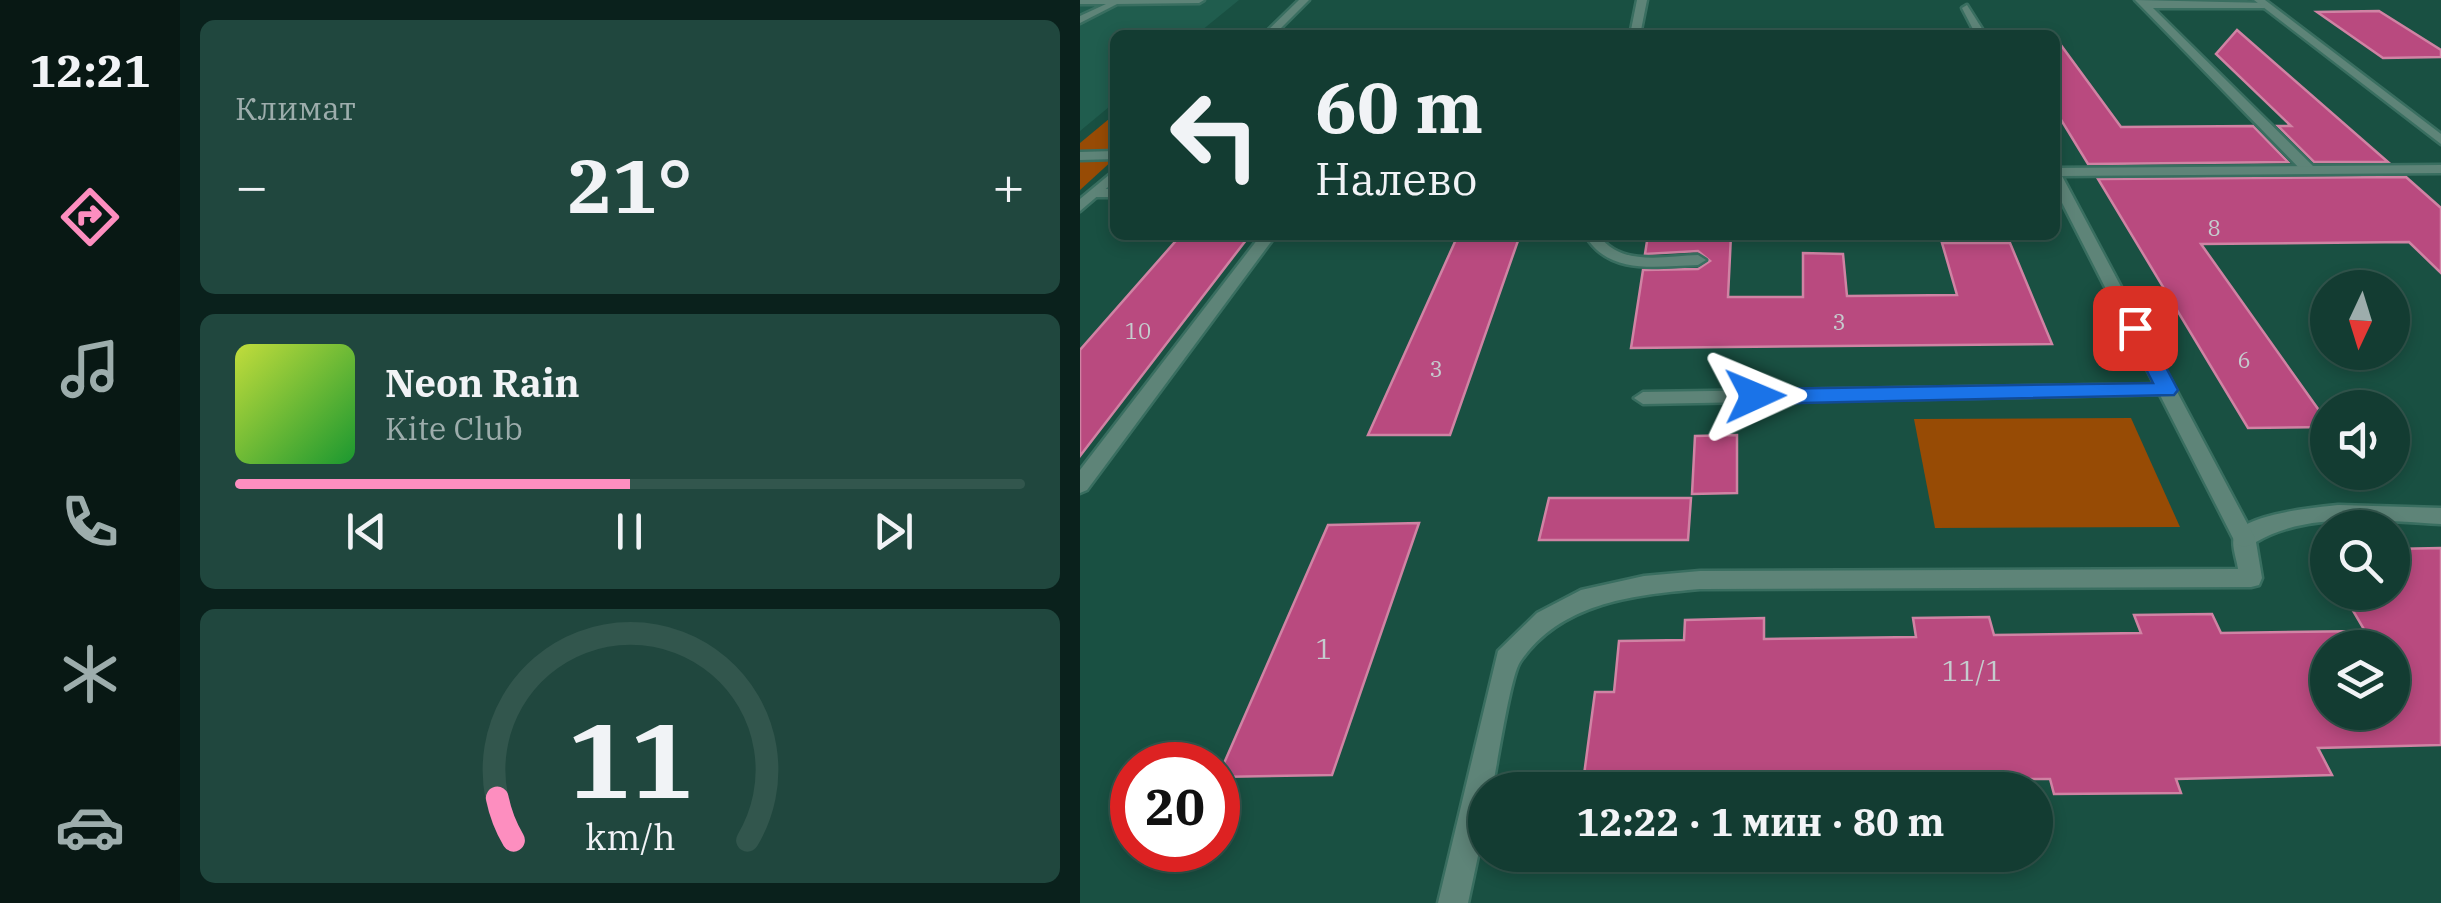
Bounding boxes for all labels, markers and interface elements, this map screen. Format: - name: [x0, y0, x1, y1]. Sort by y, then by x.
- text: 12:21: [29, 41, 151, 99]
- text: 60 m: [1315, 61, 1483, 152]
- icon: left: [1150, 70, 1280, 200]
- text: Климат: [235, 87, 356, 129]
- text: 21°: [567, 136, 693, 234]
- text: Налево: [1315, 149, 1477, 207]
- text: −: [235, 150, 268, 221]
- text: +: [992, 150, 1025, 221]
- icon: directions: [55, 182, 125, 252]
- house number: 8: [2207, 213, 2221, 242]
- north arrow: [2310, 270, 2410, 370]
- map controls: [2310, 270, 2410, 730]
- pin: [2093, 286, 2178, 371]
- icon: arrive: [2108, 301, 2163, 356]
- house number: 3: [1832, 307, 1846, 336]
- house number: 10: [1125, 316, 1151, 345]
- icon: music: [55, 334, 125, 404]
- position arrow: [1703, 344, 1807, 448]
- house number: 6: [2237, 345, 2251, 374]
- house number: 3: [1429, 354, 1443, 383]
- text: Neon Rain: [385, 358, 580, 407]
- button: sound: [2310, 390, 2410, 490]
- text: Kite Club: [385, 407, 523, 449]
- icon: phone: [55, 487, 125, 557]
- icon: previous: [339, 504, 394, 559]
- icon: pause: [602, 504, 657, 559]
- icon: next: [866, 504, 921, 559]
- button: search: [2310, 510, 2410, 610]
- house number: 1: [1316, 630, 1332, 667]
- button: layers: [2310, 630, 2410, 730]
- icon: climate: [55, 639, 125, 709]
- house number: 11/1: [1942, 652, 2002, 689]
- text: 11: [568, 691, 692, 827]
- speed limit sign: 20: [1110, 742, 1240, 872]
- icon: car: [55, 792, 125, 862]
- text: 12:22 · 1 мин · 80 m: [1577, 797, 1944, 846]
- text: km/h: [585, 813, 675, 860]

